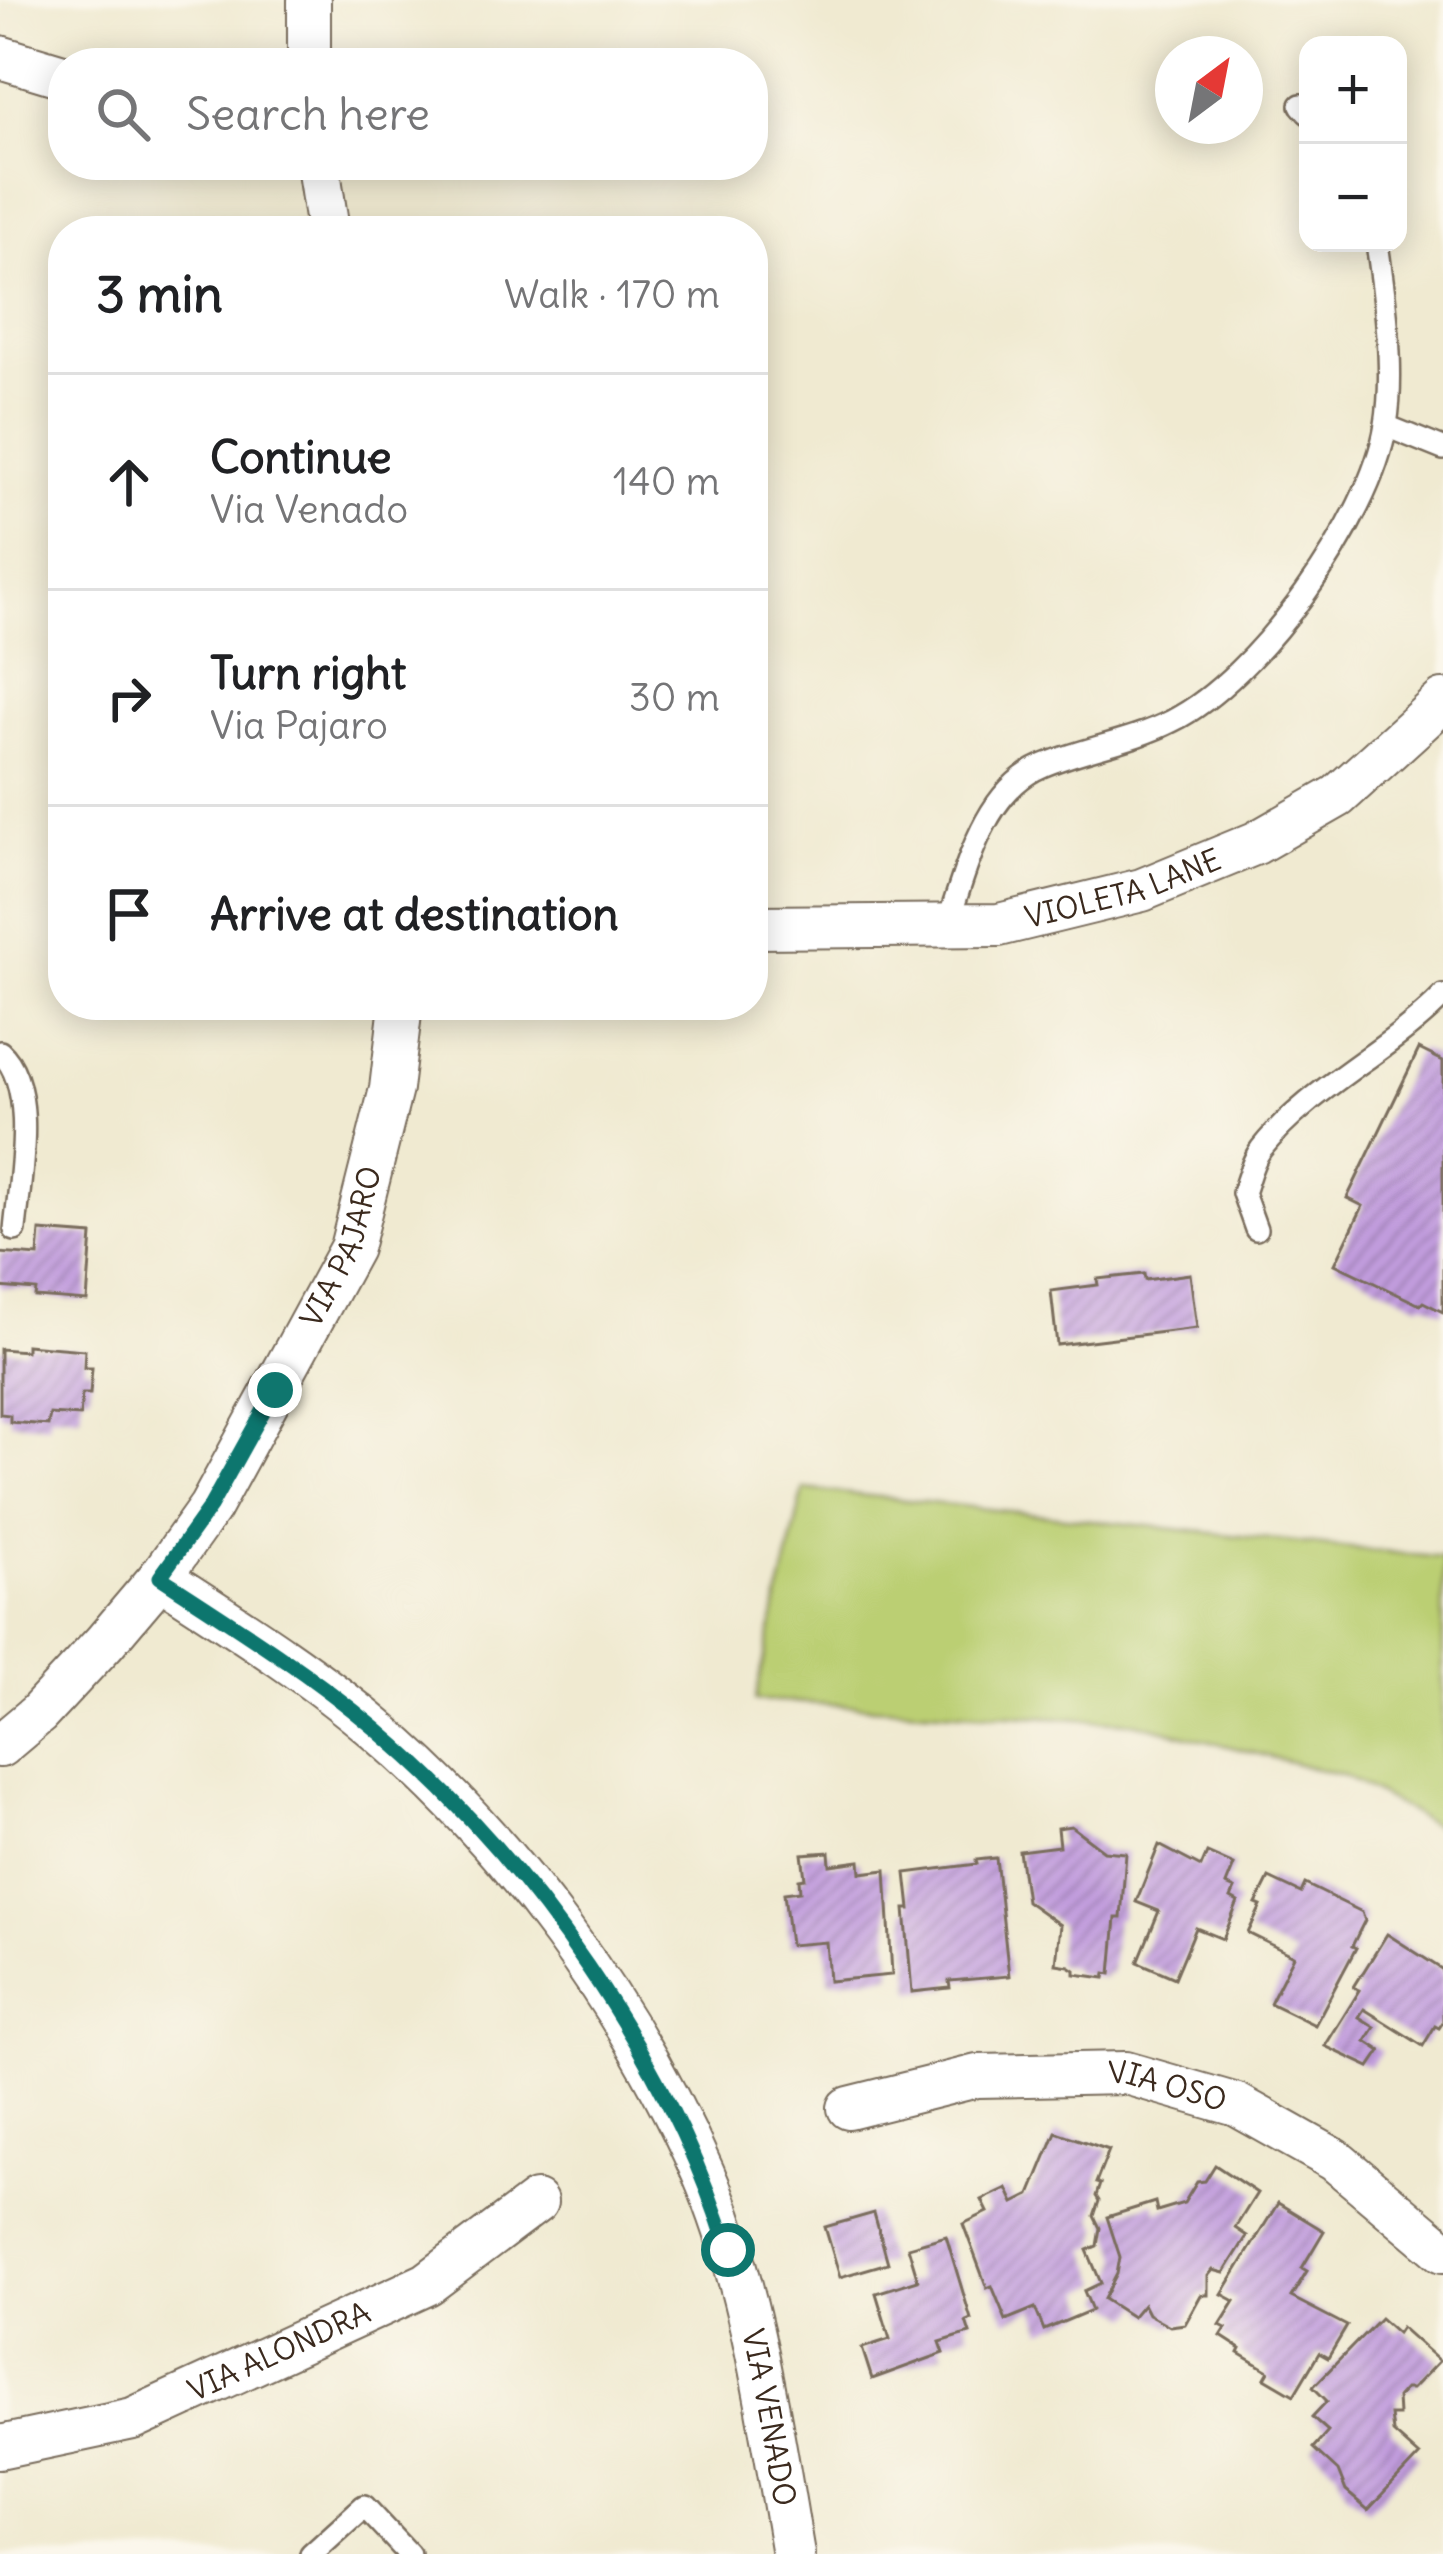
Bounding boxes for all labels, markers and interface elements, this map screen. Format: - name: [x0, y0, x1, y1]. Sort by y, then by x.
- north arrow: [1155, 36, 1263, 144]
- map controls: [1299, 36, 1407, 252]
- button: +: [1299, 36, 1407, 144]
- search box: [48, 48, 768, 180]
- icon: search: [90, 81, 156, 147]
- text: Search here: [186, 86, 430, 142]
- button: −: [1299, 144, 1407, 252]
- text: 3 min: [96, 262, 223, 326]
- text: Walk · 170 m: [504, 270, 720, 319]
- text: Continue: [210, 429, 392, 485]
- icon: ahead: [96, 449, 162, 515]
- text: 140 m: [613, 457, 720, 506]
- text: Via Venado: [210, 485, 408, 534]
- text: Turn right: [210, 645, 406, 701]
- icon: right: [96, 665, 162, 731]
- text: 30 m: [629, 673, 720, 722]
- text: Via Pajaro: [210, 701, 388, 750]
- street label: VIOLETA LANE: [1021, 840, 1226, 936]
- icon: arrive: [96, 881, 162, 947]
- text: Arrive at destination: [210, 886, 619, 942]
- street label: VIA PAJARO: [292, 1162, 389, 1334]
- route end: [248, 1363, 302, 1417]
- street label: VIA OSO: [1108, 2053, 1231, 2119]
- route start: [701, 2223, 755, 2277]
- street label: VIA ALONDRA: [182, 2293, 376, 2409]
- street label: VIA VENADO: [734, 2325, 805, 2509]

